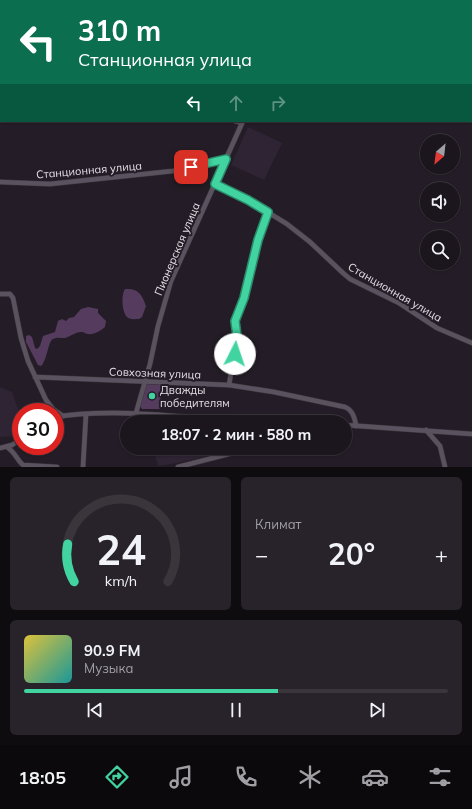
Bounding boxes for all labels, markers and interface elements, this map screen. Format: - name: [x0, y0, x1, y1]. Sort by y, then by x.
- text: 310 m: [78, 13, 161, 48]
- icon: left: [12, 16, 64, 68]
- text: Станционная улица: [78, 48, 252, 71]
- icon: left: [183, 92, 205, 114]
- icon: ahead: [225, 92, 247, 114]
- icon: right: [267, 92, 289, 114]
- north arrow: [420, 134, 460, 174]
- map controls: [420, 134, 460, 270]
- pin: [174, 150, 208, 184]
- icon: arrive: [180, 156, 202, 178]
- street label: Станционная улица: [35, 158, 143, 182]
- button: sound: [420, 182, 460, 222]
- street label: Пионерская улица: [151, 200, 203, 298]
- button: search: [420, 230, 460, 270]
- street label: Станционная улица: [345, 259, 445, 325]
- position arrow: [214, 333, 256, 375]
- street label: Совхозная улица: [109, 364, 201, 382]
- place label: Дважды победителям: [160, 383, 230, 410]
- marker: Дважды победителям: [147, 391, 157, 401]
- speed limit sign: 30: [12, 403, 64, 455]
- text: 18:07 · 2 мин · 580 m: [161, 425, 311, 444]
- text: Климат: [255, 516, 302, 532]
- text: 24: [96, 522, 145, 574]
- text: 20°: [328, 535, 375, 573]
- text: −: [255, 541, 268, 569]
- text: +: [435, 541, 448, 569]
- text: km/h: [104, 571, 137, 589]
- text: 90.9 FM: [84, 641, 140, 660]
- text: Музыка: [84, 660, 133, 676]
- icon: previous: [84, 699, 106, 721]
- icon: pause: [225, 699, 247, 721]
- icon: next: [366, 699, 388, 721]
- icon: directions: [103, 763, 131, 791]
- icon: music: [167, 763, 195, 791]
- icon: phone: [232, 763, 260, 791]
- icon: climate: [296, 763, 324, 791]
- icon: car: [361, 763, 389, 791]
- icon: filters: [426, 763, 454, 791]
- text: 18:05: [18, 766, 66, 789]

